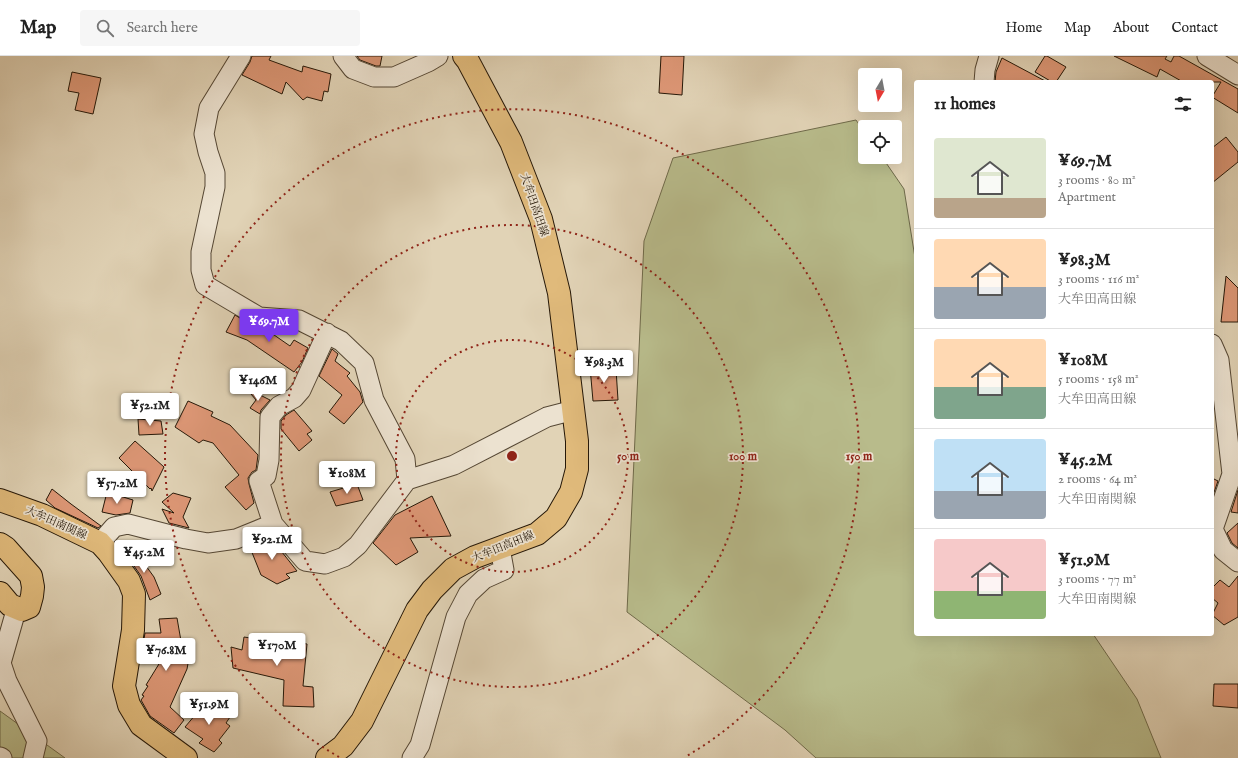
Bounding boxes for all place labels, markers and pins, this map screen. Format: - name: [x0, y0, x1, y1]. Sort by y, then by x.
- pin: ¥69.7M: [236, 309, 302, 343]
- pin: ¥98.3M: [571, 350, 637, 384]
- pin: ¥146M: [230, 368, 286, 402]
- pin: ¥52.1M: [117, 393, 183, 427]
- centre of rings: [505, 449, 519, 463]
- pin: ¥108M: [319, 461, 375, 495]
- pin: ¥57.2M: [84, 471, 150, 505]
- pin: ¥92.1M: [239, 527, 305, 561]
- pin: ¥45.2M: [111, 540, 177, 574]
- pin: ¥170M: [249, 633, 305, 667]
- pin: ¥76.8M: [133, 638, 199, 672]
- pin: ¥51.9M: [176, 692, 242, 726]

